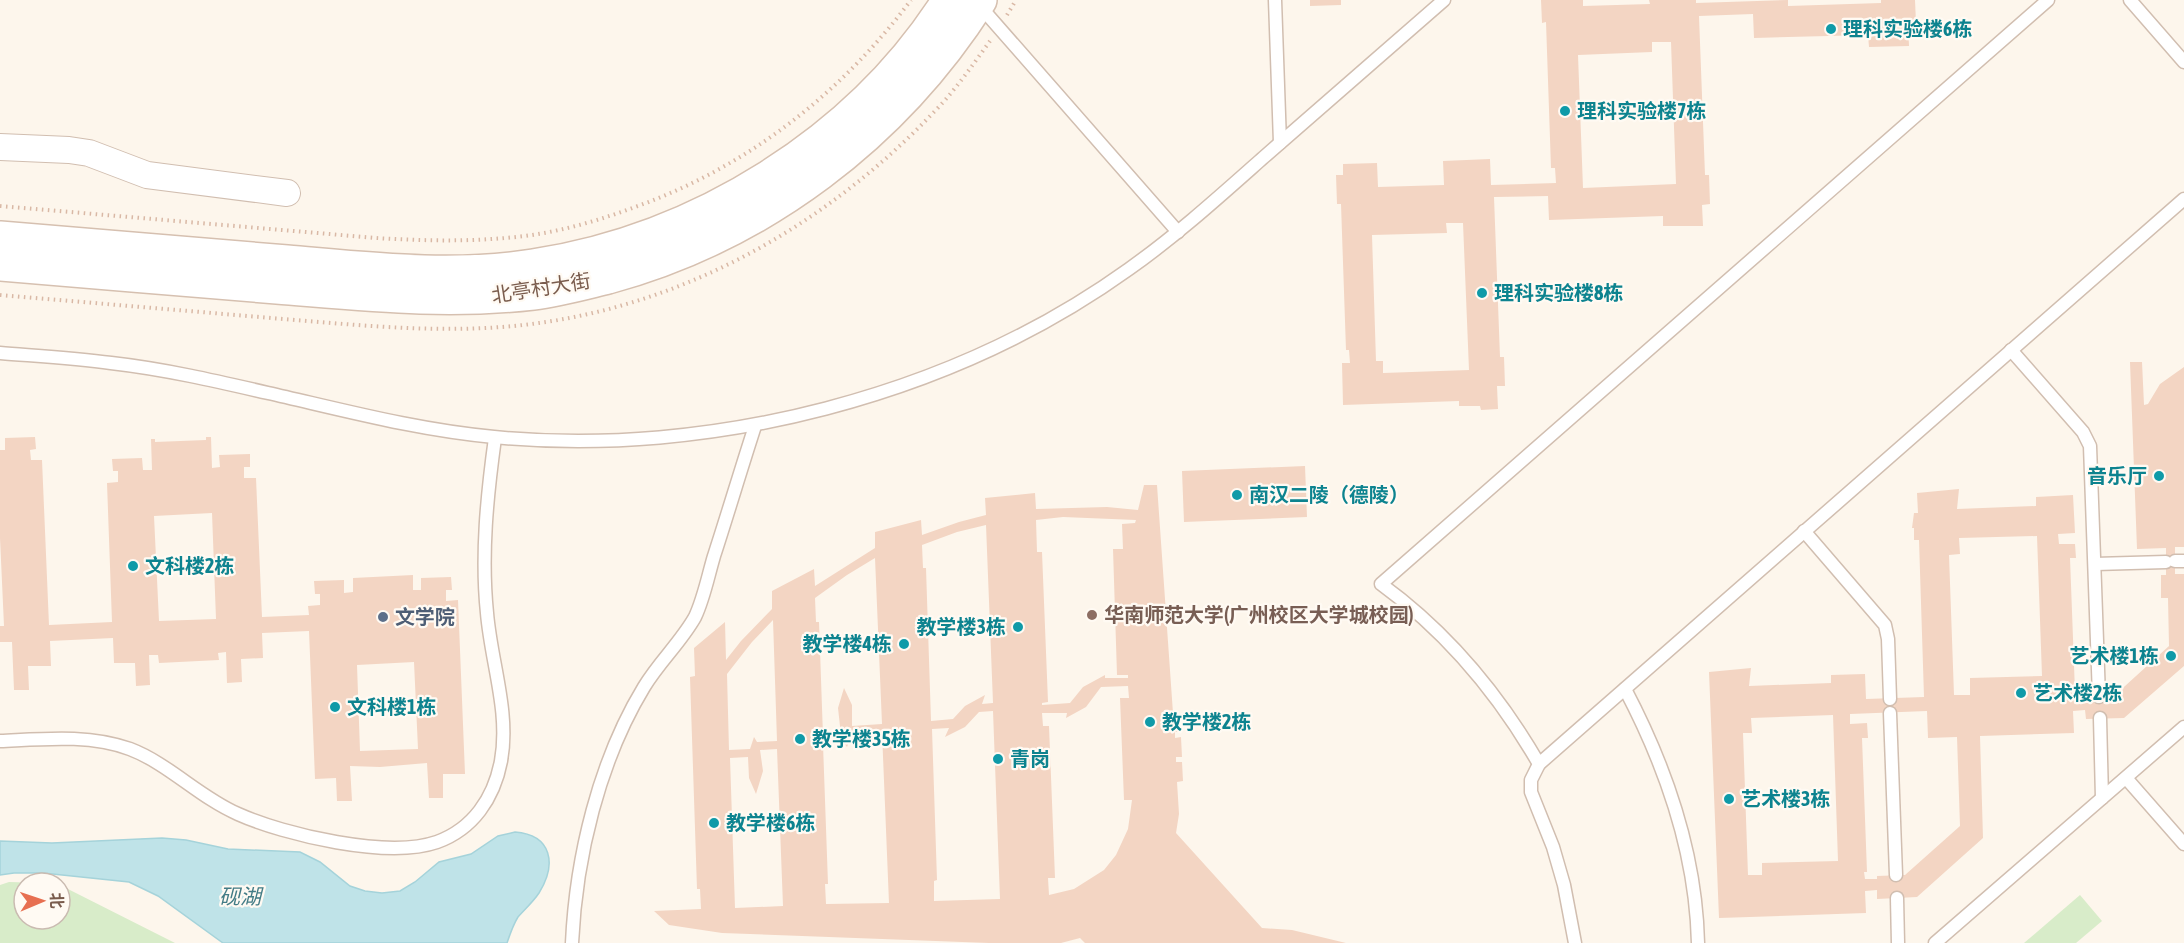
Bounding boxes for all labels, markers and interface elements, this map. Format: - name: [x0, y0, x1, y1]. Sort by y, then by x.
- place label: 理科实验楼6栋: [1843, 17, 1972, 40]
- marker: 理科实验楼6栋: [1824, 22, 1838, 36]
- place label: 理科实验楼7栋: [1577, 99, 1706, 122]
- marker: 理科实验楼7栋: [1558, 104, 1572, 118]
- street label: 北亭村大街: [490, 268, 592, 307]
- place label: 理科实验楼8栋: [1494, 281, 1623, 304]
- marker: 理科实验楼8栋: [1475, 286, 1489, 300]
- place label: 音乐厅: [2087, 464, 2147, 487]
- marker: 音乐厅: [2152, 469, 2166, 483]
- place label: 南汉二陵（德陵）: [1249, 483, 1409, 506]
- marker: 南汉二陵（德陵）: [1230, 488, 1244, 502]
- place label: 文科楼2栋: [145, 554, 234, 577]
- marker: 文科楼2栋: [126, 559, 140, 573]
- place label: 华南师范大学(广州校区大学城校园): [1104, 603, 1414, 626]
- place label: 文学院: [395, 605, 455, 628]
- marker: 华南师范大学(广州校区大学城校园): [1085, 608, 1099, 622]
- marker: 文学院: [376, 610, 390, 624]
- place label: 教学楼3栋: [917, 615, 1006, 638]
- marker: 教学楼3栋: [1011, 620, 1025, 634]
- place label: 教学楼4栋: [803, 632, 892, 655]
- marker: 教学楼4栋: [897, 637, 911, 651]
- place label: 艺术楼1栋: [2070, 644, 2159, 667]
- marker: 艺术楼1栋: [2164, 649, 2178, 663]
- place label: 艺术楼2栋: [2033, 681, 2122, 704]
- marker: 艺术楼2栋: [2014, 686, 2028, 700]
- place label: 文科楼1栋: [347, 695, 436, 718]
- marker: 文科楼1栋: [328, 700, 342, 714]
- place label: 教学楼2栋: [1162, 710, 1251, 733]
- marker: 教学楼2栋: [1143, 715, 1157, 729]
- place label: 教学楼35栋: [812, 727, 911, 750]
- marker: 教学楼35栋: [793, 732, 807, 746]
- place label: 青岗: [1010, 747, 1050, 770]
- marker: 青岗: [991, 752, 1005, 766]
- place label: 艺术楼3栋: [1741, 787, 1830, 810]
- marker: 艺术楼3栋: [1722, 792, 1736, 806]
- place label: 教学楼6栋: [726, 811, 815, 834]
- marker: 教学楼6栋: [707, 816, 721, 830]
- north arrow: [12, 871, 72, 931]
- water label: 砚湖: [219, 884, 264, 908]
- text: 北: [48, 892, 66, 909]

